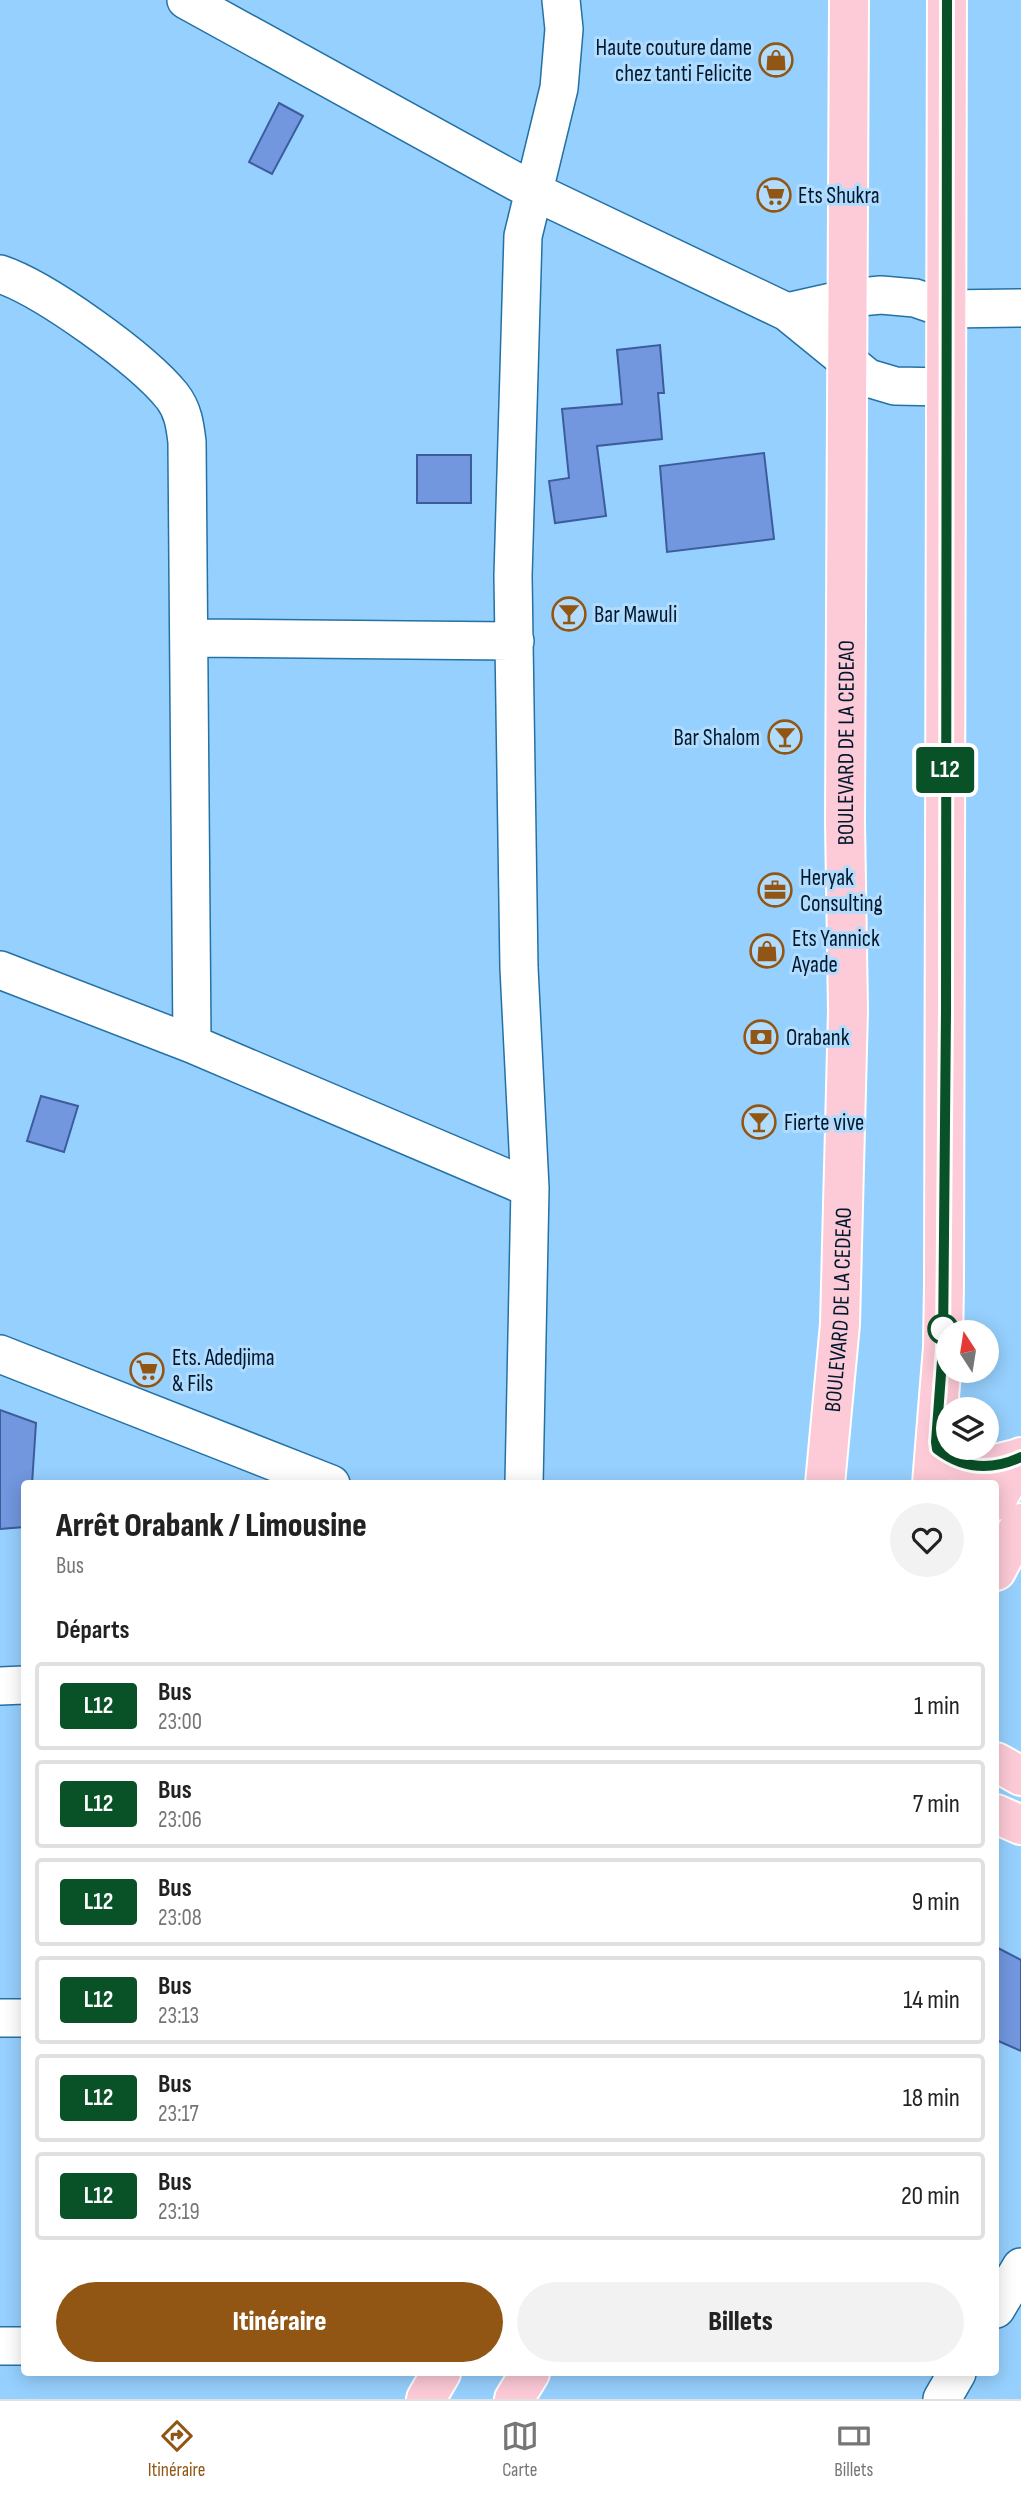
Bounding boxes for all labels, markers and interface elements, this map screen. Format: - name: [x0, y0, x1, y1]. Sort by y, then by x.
- place label: Haute couture dame chez tanti Felicite: [596, 34, 752, 88]
- shop icon: Haute couture dame chez tanti Felicite: [757, 41, 795, 79]
- supermarket icon: Ets Shukra: [755, 176, 793, 214]
- place label: Ets Shukra: [798, 182, 880, 210]
- bar icon: Bar Mawuli: [550, 595, 588, 633]
- place label: Bar Mawuli: [594, 601, 677, 629]
- street label: BOULEVARD DE LA CEDEAO: [832, 640, 861, 846]
- bar icon: Bar Shalom: [766, 718, 804, 756]
- place label: Bar Shalom: [673, 724, 760, 752]
- line badge: L12: [905, 747, 985, 793]
- text: L12: [930, 755, 960, 784]
- place label: Heryak Consulting: [800, 864, 883, 918]
- office icon: Heryak Consulting: [756, 871, 794, 909]
- place label: Ets Yannick Ayade: [791, 925, 880, 979]
- shop icon: Ets Yannick Ayade: [748, 932, 786, 970]
- bank icon: Orabank: [742, 1018, 780, 1056]
- place label: Orabank: [786, 1024, 850, 1052]
- bar icon: Fierte vive: [740, 1103, 778, 1141]
- place label: Fierte vive: [784, 1109, 864, 1137]
- street label: BOULEVARD DE LA CEDEAO: [819, 1207, 858, 1413]
- unlabelled marker: [928, 1314, 958, 1344]
- north arrow: [936, 1320, 999, 1382]
- map controls: [936, 1320, 999, 1460]
- place label: Ets. Adedjima & Fils: [172, 1344, 275, 1398]
- supermarket icon: Ets. Adedjima & Fils: [128, 1351, 166, 1389]
- button: layers: [936, 1397, 999, 1460]
- button: heart: [890, 1503, 964, 1577]
- text: Arrêt Orabank / Limousine: [56, 1506, 367, 1546]
- text: Bus: [56, 1552, 84, 1580]
- text: Départs: [56, 1615, 129, 1646]
- text: Bus: [158, 1677, 192, 1708]
- text: L12: [84, 1691, 113, 1720]
- text: 1 min: [914, 1691, 960, 1722]
- text: 23:00: [158, 1708, 202, 1736]
- text: Bus: [158, 1775, 192, 1806]
- text: L12: [84, 1789, 113, 1818]
- text: 7 min: [913, 1789, 960, 1820]
- text: 23:06: [158, 1806, 202, 1834]
- text: Bus: [158, 1873, 192, 1904]
- text: L12: [84, 1887, 113, 1916]
- text: 9 min: [912, 1887, 960, 1918]
- text: 23:08: [158, 1904, 202, 1932]
- text: Bus: [158, 1971, 192, 2002]
- text: L12: [84, 1985, 113, 2014]
- text: 14 min: [903, 1985, 960, 2016]
- text: 23:13: [158, 2002, 199, 2030]
- text: Bus: [158, 2069, 192, 2100]
- text: L12: [84, 2083, 113, 2112]
- text: 18 min: [903, 2083, 960, 2114]
- text: 23:17: [158, 2100, 199, 2128]
- text: Bus: [158, 2167, 192, 2198]
- text: L12: [84, 2181, 113, 2210]
- text: 20 min: [901, 2181, 960, 2212]
- text: 23:19: [158, 2198, 200, 2226]
- button: Itinéraire: [56, 2282, 503, 2362]
- button: Billets: [517, 2282, 964, 2362]
- tab: Itinéraire: [148, 2417, 205, 2482]
- tab: Carte: [501, 2417, 539, 2482]
- tab: Billets: [834, 2417, 873, 2482]

